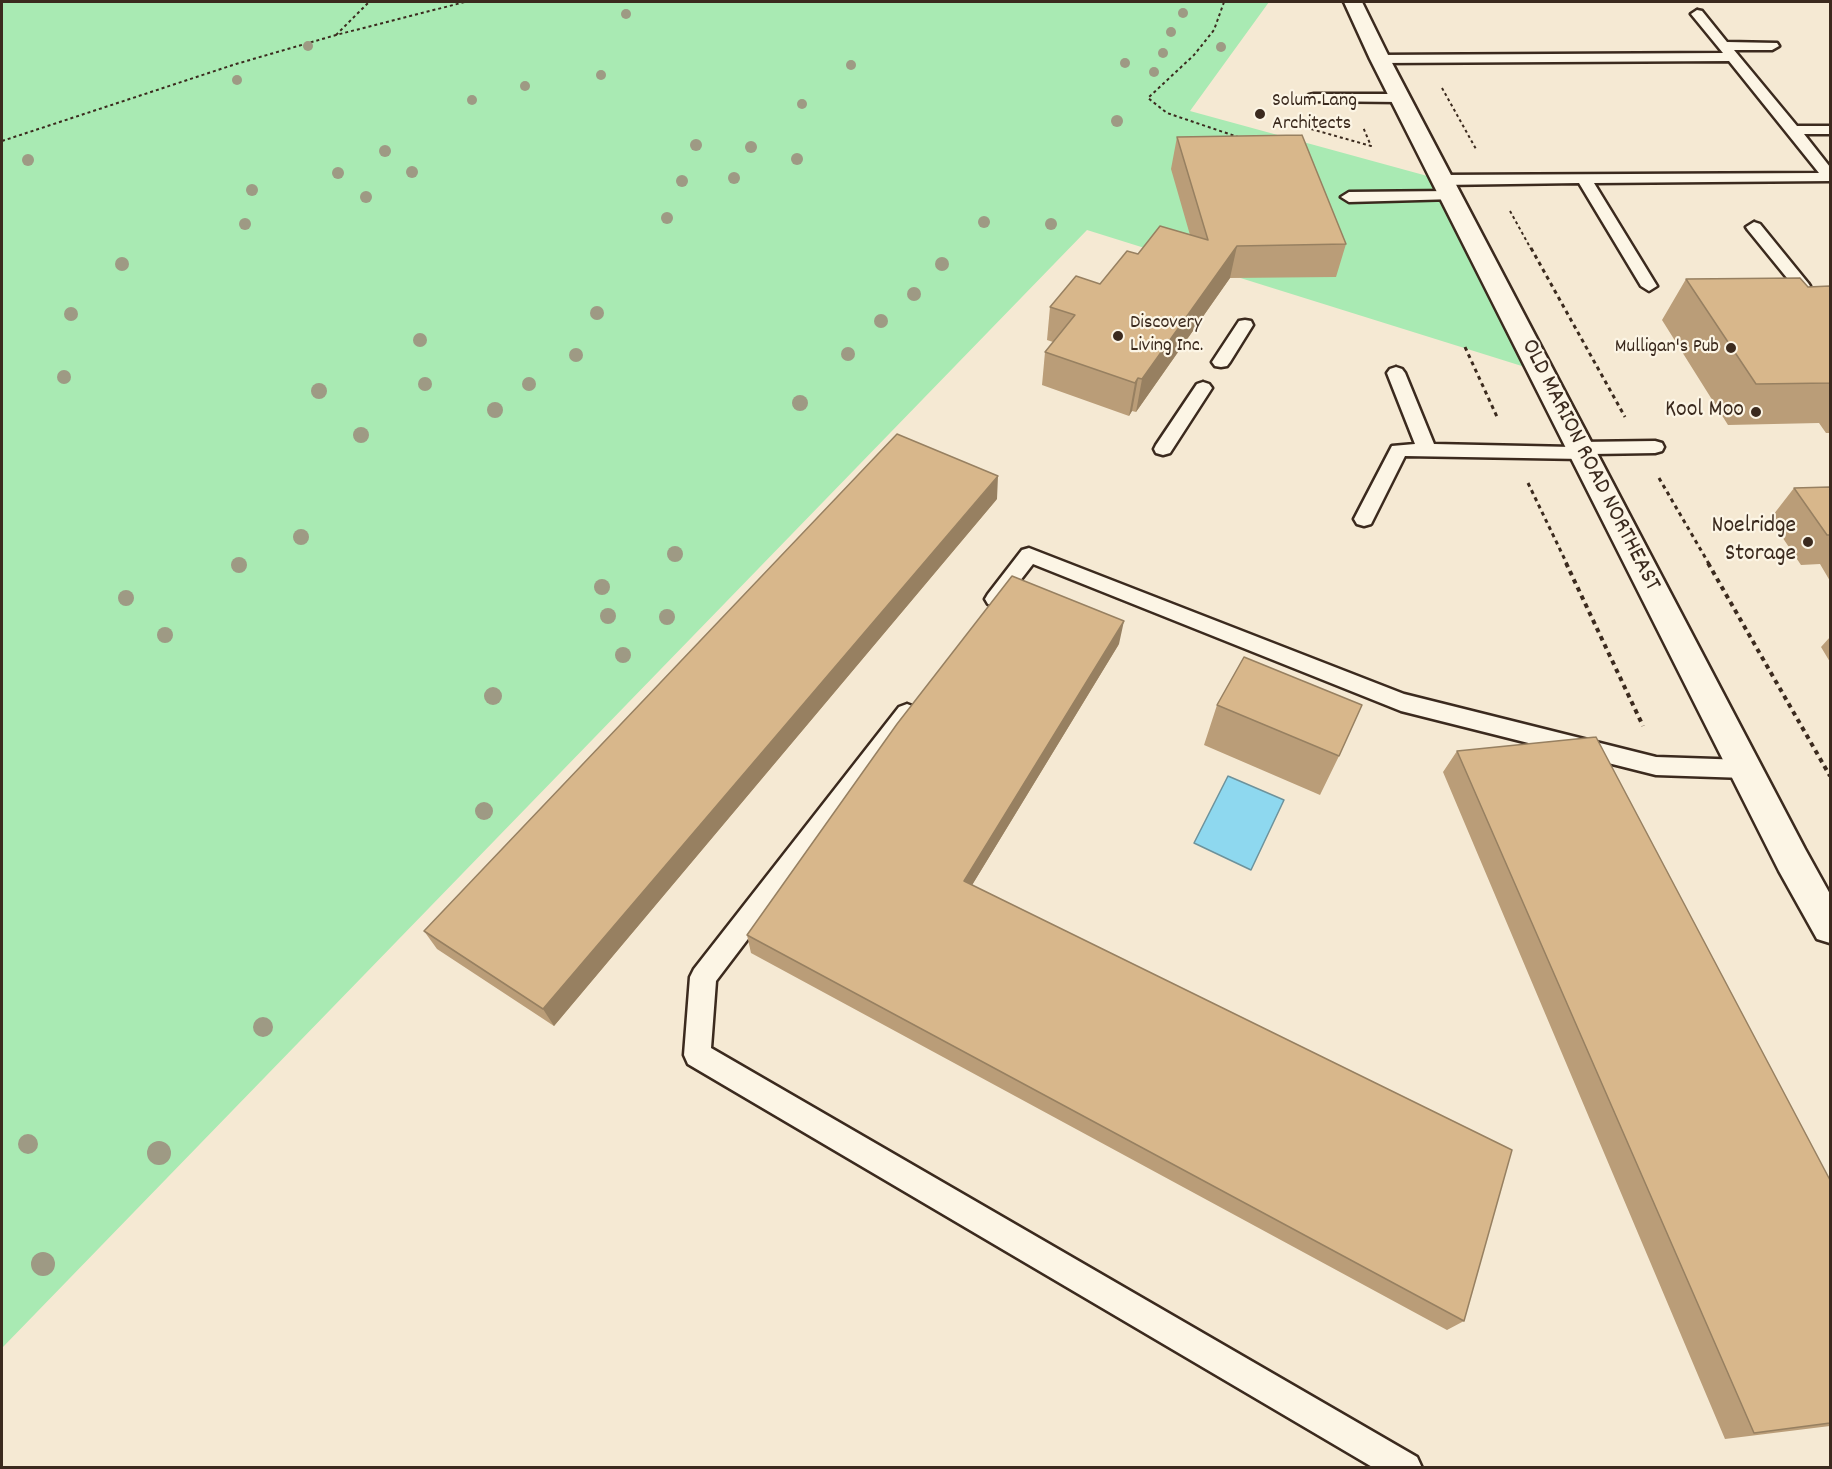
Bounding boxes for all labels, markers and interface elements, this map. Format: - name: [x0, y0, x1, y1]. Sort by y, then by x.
- place label: Solum Lang Architects: [1272, 90, 1357, 137]
- marker: Solum Lang Architects: [1253, 107, 1267, 121]
- place label: Discovery Living Inc.: [1130, 312, 1203, 359]
- marker: Discovery Living Inc.: [1111, 329, 1125, 343]
- street label: OLD MARION ROAD NORTHEAST: [1513, 335, 1665, 597]
- place label: Mulligan's Pub: [1615, 336, 1719, 360]
- marker: Mulligan's Pub: [1724, 341, 1738, 355]
- place label: Kool Moo: [1665, 398, 1744, 426]
- marker: Kool Moo: [1749, 405, 1763, 419]
- place label: Noelridge Storage: [1712, 514, 1796, 570]
- marker: Noelridge Storage: [1801, 535, 1815, 549]

